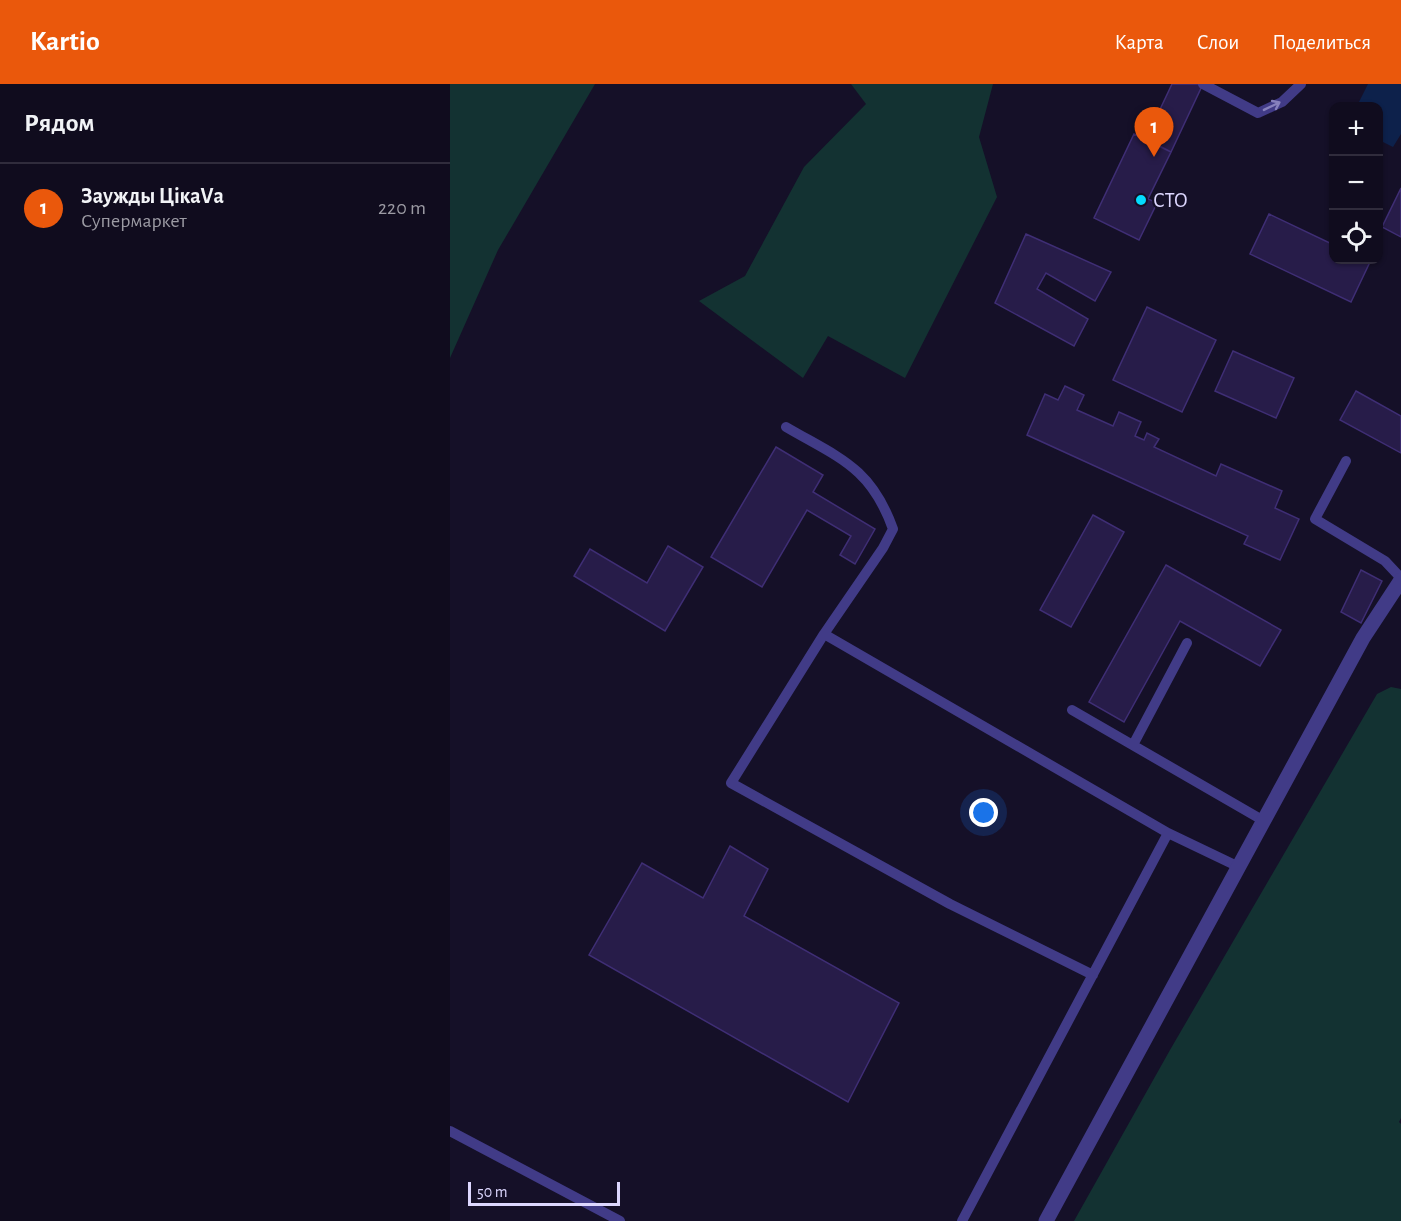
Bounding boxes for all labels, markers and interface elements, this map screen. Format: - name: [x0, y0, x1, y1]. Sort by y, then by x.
- text: Kartio: [30, 28, 100, 56]
- text: Карта: [1114, 32, 1164, 53]
- text: Слои: [1197, 32, 1239, 53]
- text: Поделиться: [1272, 32, 1371, 53]
- one-way arrow: [1263, 100, 1281, 111]
- map controls: [1329, 102, 1383, 264]
- button: +: [1329, 102, 1383, 156]
- pin: 1: [1134, 107, 1174, 157]
- text: Рядом: [24, 110, 95, 136]
- button: −: [1329, 156, 1383, 210]
- text: Заужды ЦікаVа: [81, 185, 224, 207]
- place label: СТО: [1153, 190, 1188, 211]
- marker: СТО: [1134, 193, 1148, 207]
- text: 1: [40, 198, 47, 218]
- text: 220 m: [378, 198, 426, 218]
- button: locate: [1329, 210, 1383, 264]
- text: Супермаркет: [81, 211, 187, 231]
- your location: [969, 798, 998, 827]
- scale bar: [468, 1179, 620, 1206]
- text: 50 m: [477, 1184, 508, 1200]

